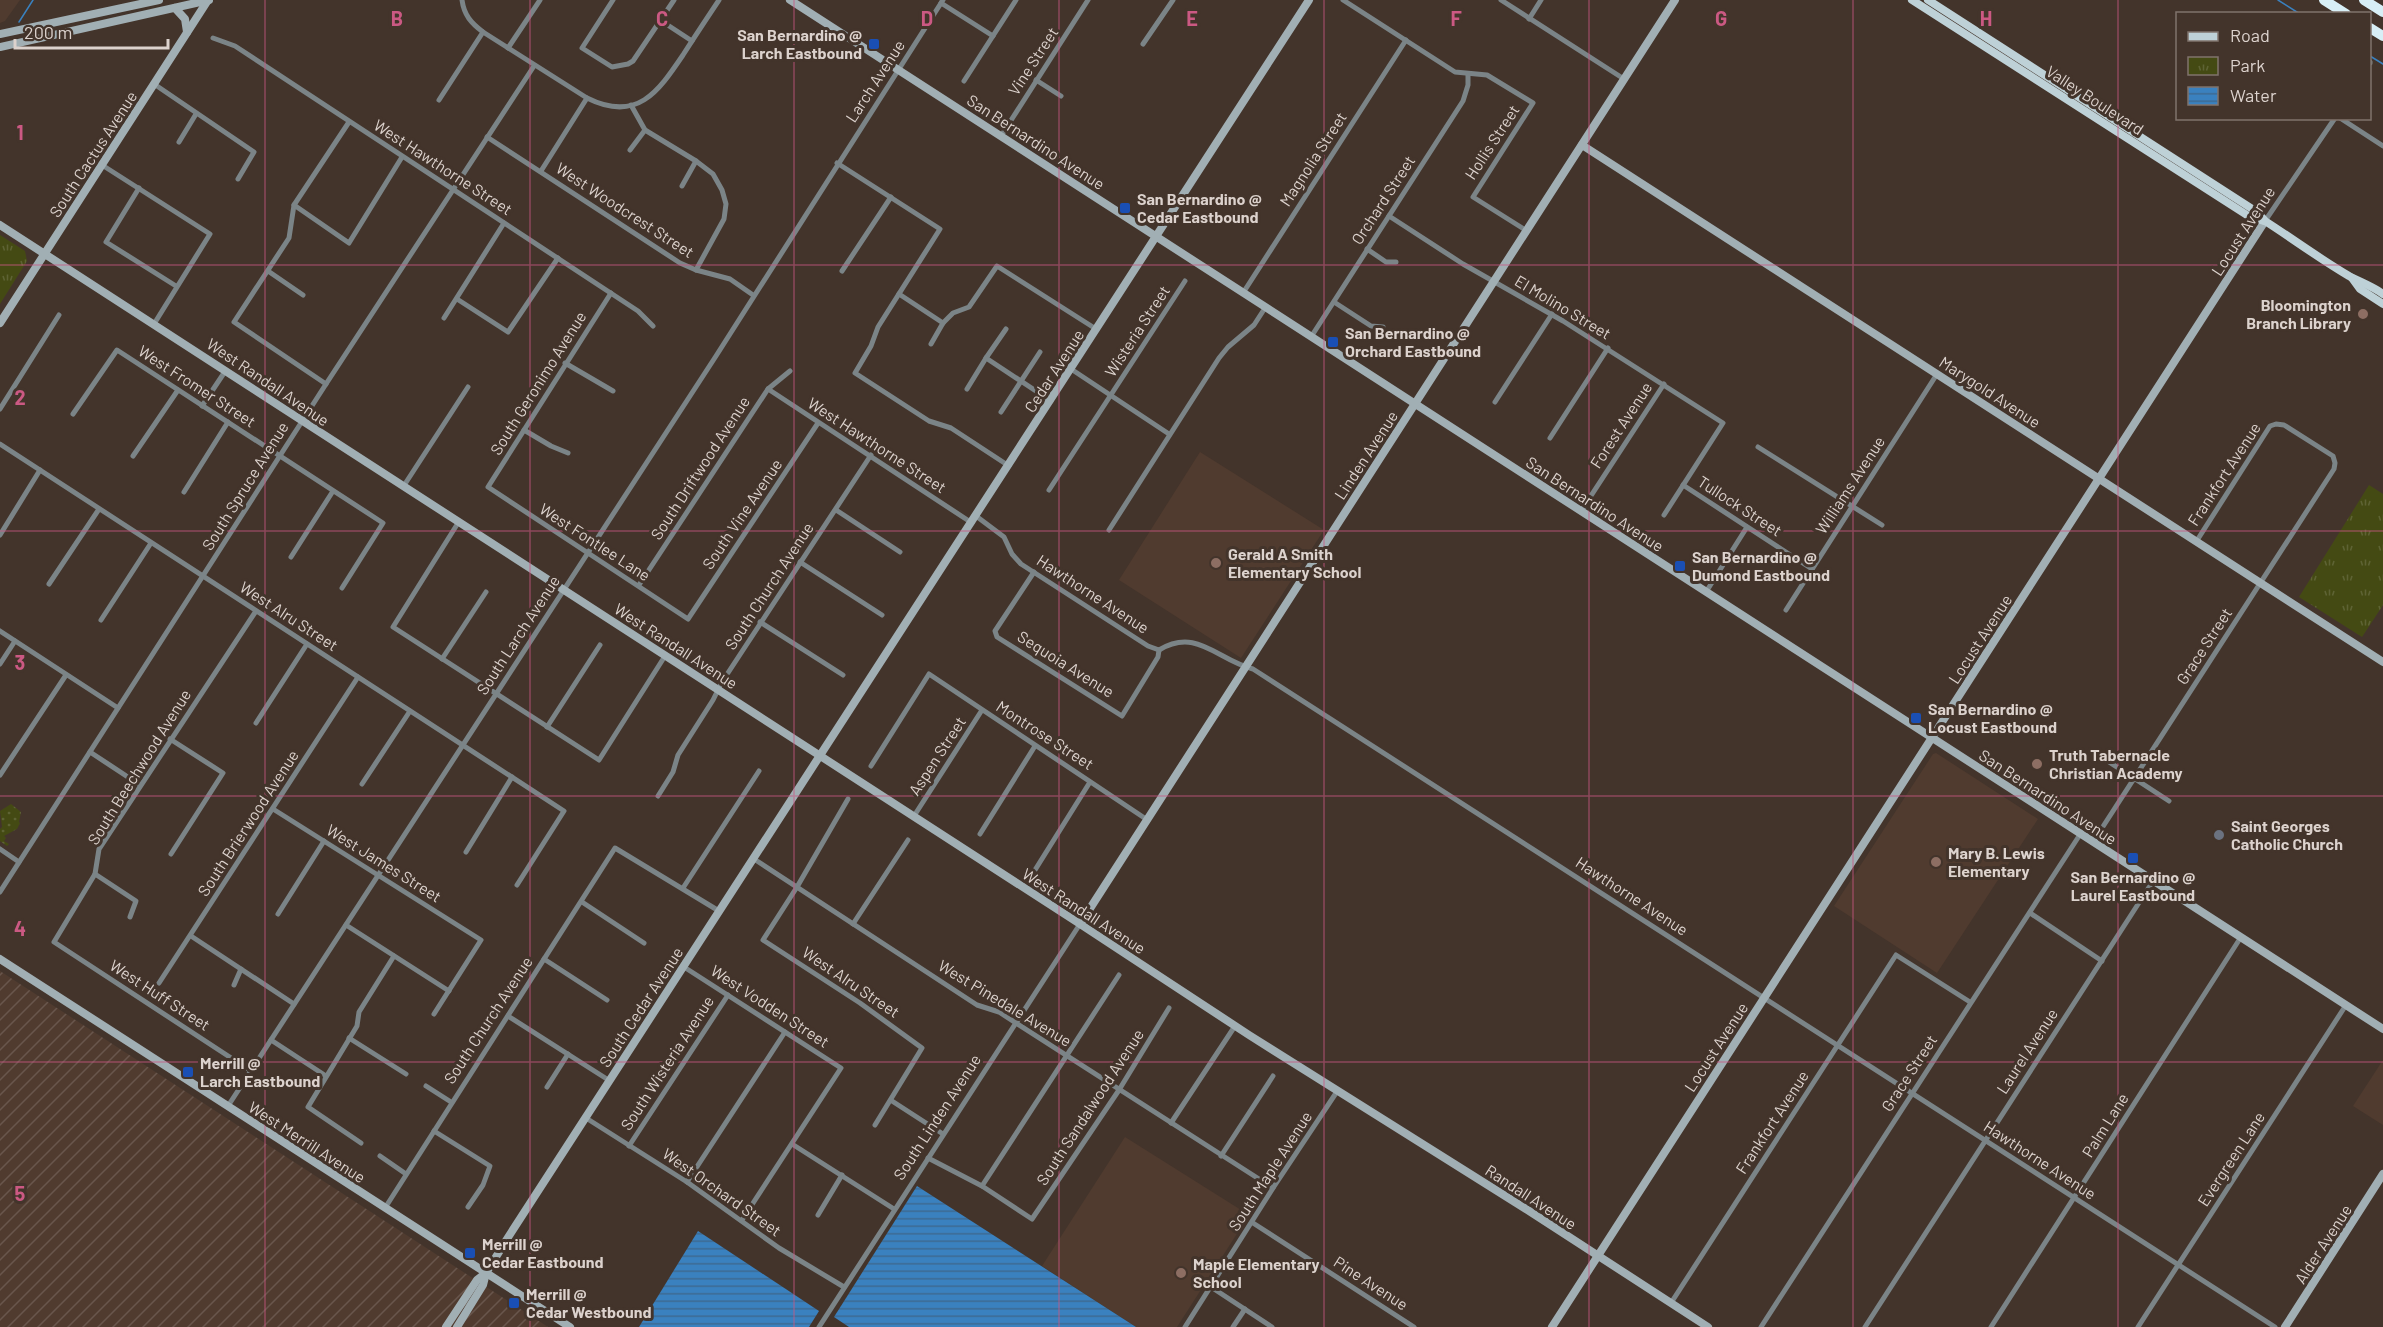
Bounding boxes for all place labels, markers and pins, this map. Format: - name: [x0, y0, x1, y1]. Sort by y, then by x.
- place label: San Bernardino @ Larch Eastbound: [737, 25, 862, 62]
- marker: San Bernardino @ Larch Eastbound: [867, 37, 881, 51]
- place label: San Bernardino @ Cedar Eastbound: [1137, 189, 1262, 226]
- marker: San Bernardino @ Cedar Eastbound: [1118, 201, 1132, 215]
- place label: Bloomington Branch Library: [2246, 295, 2351, 332]
- marker: Bloomington Branch Library: [2356, 307, 2370, 321]
- place label: San Bernardino @ Orchard Eastbound: [1345, 323, 1481, 360]
- marker: San Bernardino @ Orchard Eastbound: [1326, 335, 1340, 349]
- place label: Gerald A Smith Elementary School: [1228, 544, 1362, 581]
- place label: San Bernardino @ Dumond Eastbound: [1692, 547, 1830, 584]
- marker: Gerald A Smith Elementary School: [1209, 556, 1223, 570]
- marker: San Bernardino @ Dumond Eastbound: [1673, 559, 1687, 573]
- place label: San Bernardino @ Locust Eastbound: [1928, 699, 2057, 736]
- marker: San Bernardino @ Locust Eastbound: [1909, 711, 1923, 725]
- place label: Truth Tabernacle Christian Academy: [2049, 745, 2183, 782]
- marker: Truth Tabernacle Christian Academy: [2030, 757, 2044, 771]
- place label: Saint Georges Catholic Church: [2231, 816, 2343, 853]
- marker: Saint Georges Catholic Church: [2212, 828, 2226, 842]
- place label: Mary B. Lewis Elementary: [1948, 843, 2045, 880]
- marker: San Bernardino @ Laurel Eastbound: [2126, 851, 2140, 865]
- marker: Mary B. Lewis Elementary: [1929, 855, 1943, 869]
- place label: San Bernardino @ Laurel Eastbound: [2071, 867, 2195, 904]
- place label: Merrill @ Larch Eastbound: [200, 1053, 320, 1090]
- marker: Merrill @ Larch Eastbound: [181, 1065, 195, 1079]
- place label: Merrill @ Cedar Eastbound: [482, 1234, 604, 1271]
- marker: Merrill @ Cedar Eastbound: [463, 1246, 477, 1260]
- place label: Maple Elementary School: [1193, 1254, 1320, 1291]
- marker: Maple Elementary School: [1174, 1266, 1188, 1280]
- place label: Merrill @ Cedar Westbound: [526, 1284, 651, 1321]
- marker: Merrill @ Cedar Westbound: [507, 1296, 521, 1310]

